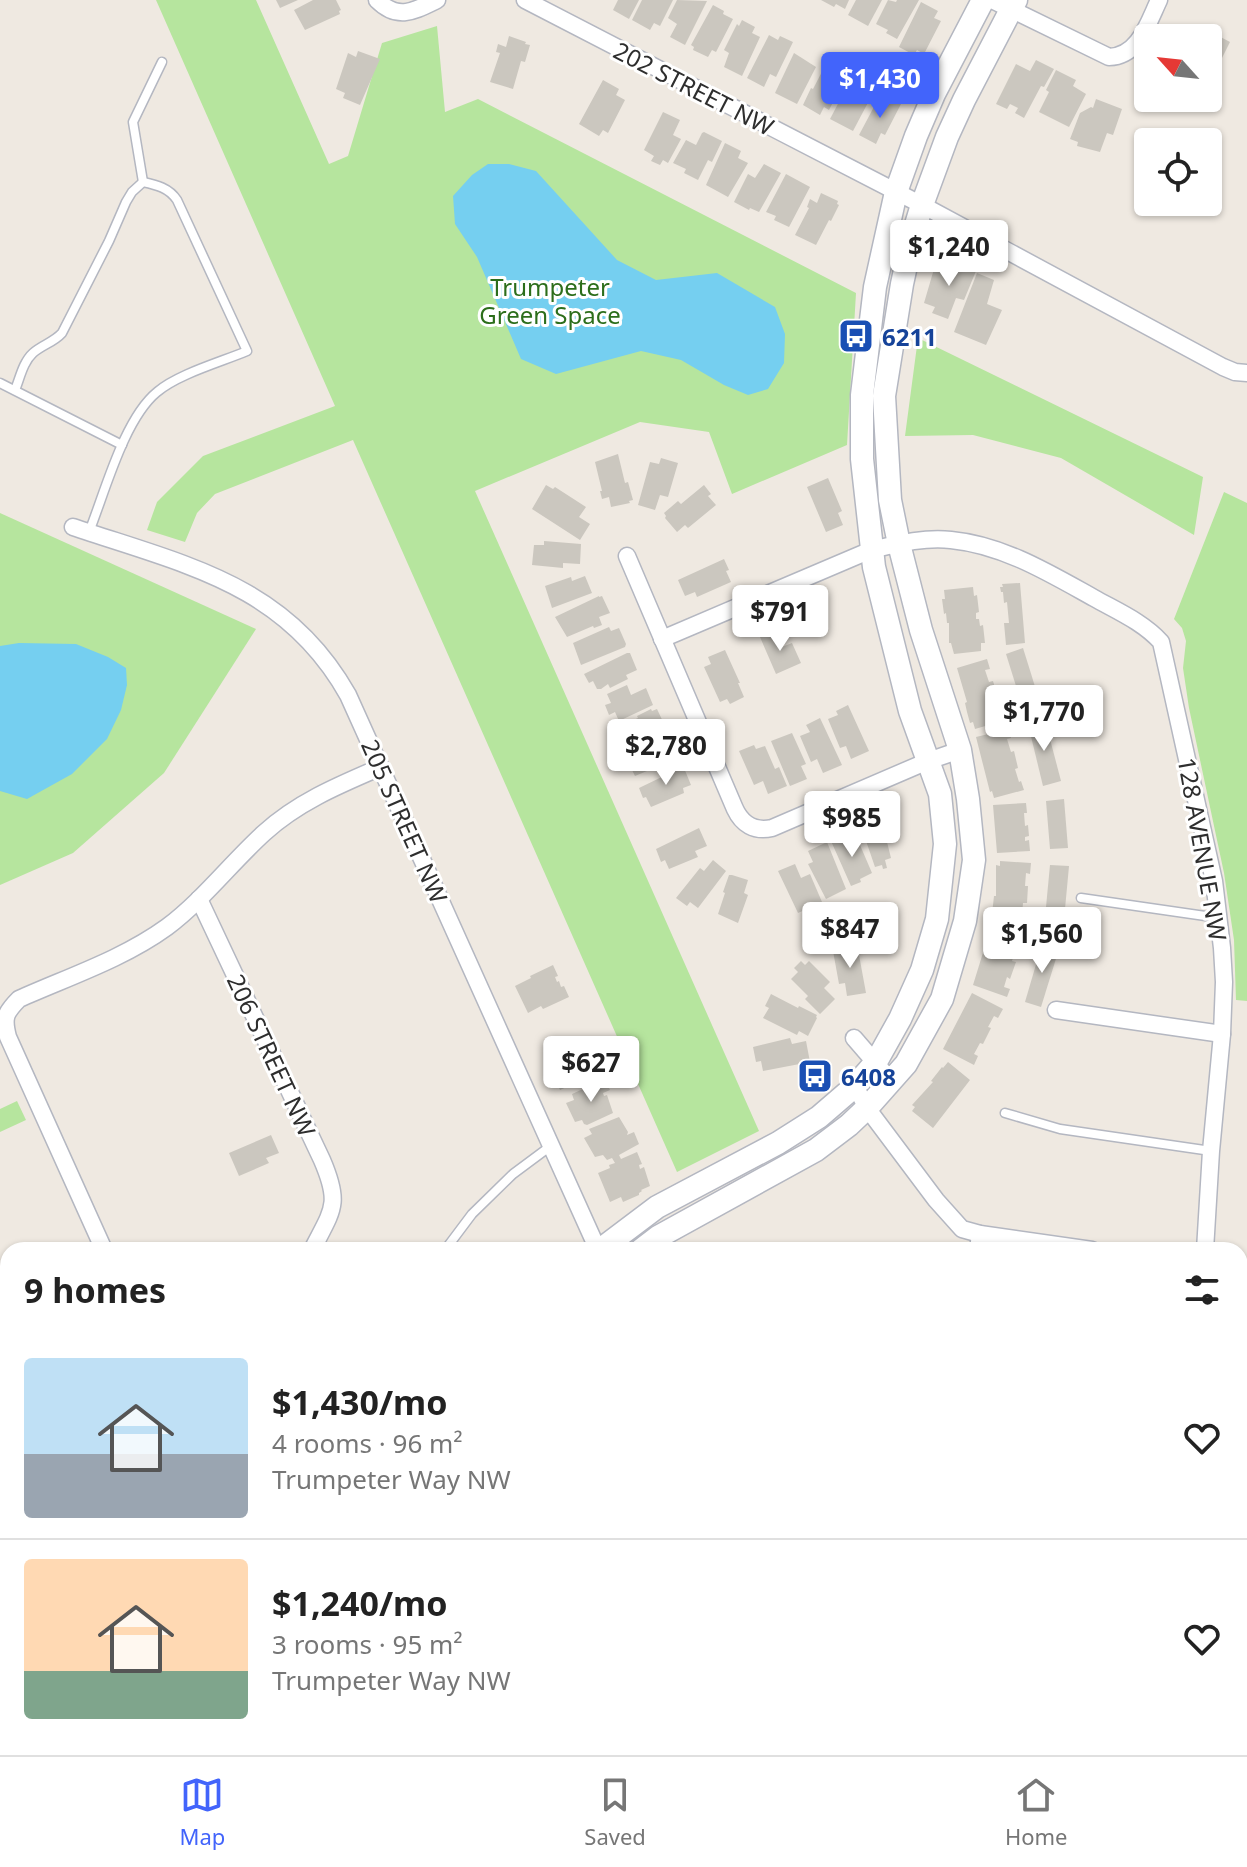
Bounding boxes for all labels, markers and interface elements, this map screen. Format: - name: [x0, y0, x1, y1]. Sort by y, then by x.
- north arrow: [1134, 24, 1222, 112]
- map controls: [1134, 24, 1222, 216]
- street label: 202 STREET NW: [608, 33, 780, 143]
- pin: $1,430: [815, 52, 945, 120]
- text: $1,430: [839, 60, 921, 96]
- button: locate: [1134, 128, 1222, 216]
- pin: $1,240: [884, 220, 1014, 288]
- text: $1,240: [908, 228, 990, 264]
- park label: Trumpeter Green Space: [479, 270, 621, 331]
- bus stop icon: 6211: [837, 317, 875, 355]
- place label: 6211: [882, 320, 937, 353]
- pin: $791: [733, 585, 827, 653]
- text: $791: [750, 593, 810, 629]
- pin: $1,770: [979, 685, 1109, 753]
- text: $1,770: [1003, 693, 1085, 729]
- pin: $2,780: [601, 719, 731, 787]
- text: $2,780: [625, 727, 707, 763]
- street label: 205 STREET NW: [354, 734, 456, 909]
- street label: 128 AVENUE NW: [1171, 755, 1235, 944]
- pin: $985: [805, 791, 899, 859]
- text: $985: [822, 799, 882, 835]
- pin: $847: [803, 902, 897, 970]
- pin: $1,560: [977, 907, 1107, 975]
- text: $847: [820, 910, 880, 946]
- text: $1,560: [1001, 915, 1083, 951]
- street label: 206 STREET NW: [220, 968, 324, 1142]
- pin: $627: [544, 1036, 638, 1104]
- text: $627: [561, 1044, 621, 1080]
- bus stop icon: 6408: [796, 1057, 834, 1095]
- place label: 6408: [841, 1060, 896, 1093]
- text: 9 homes: [24, 1267, 166, 1313]
- icon: filters: [1180, 1268, 1224, 1312]
- text: $1,430/mo: [272, 1379, 447, 1425]
- icon: home: [88, 1390, 184, 1486]
- icon: heart: [1180, 1416, 1224, 1460]
- text: 4 rooms · 96 m²: [272, 1425, 462, 1461]
- text: Trumpeter Way NW: [272, 1461, 511, 1497]
- text: $1,240/mo: [272, 1580, 447, 1626]
- icon: home: [88, 1591, 184, 1687]
- icon: heart: [1180, 1617, 1224, 1661]
- text: 3 rooms · 95 m²: [272, 1626, 462, 1662]
- text: Trumpeter Way NW: [272, 1662, 511, 1698]
- tab: Map: [180, 1773, 225, 1851]
- tab: Saved: [584, 1773, 646, 1851]
- tab: Home: [1005, 1773, 1067, 1851]

